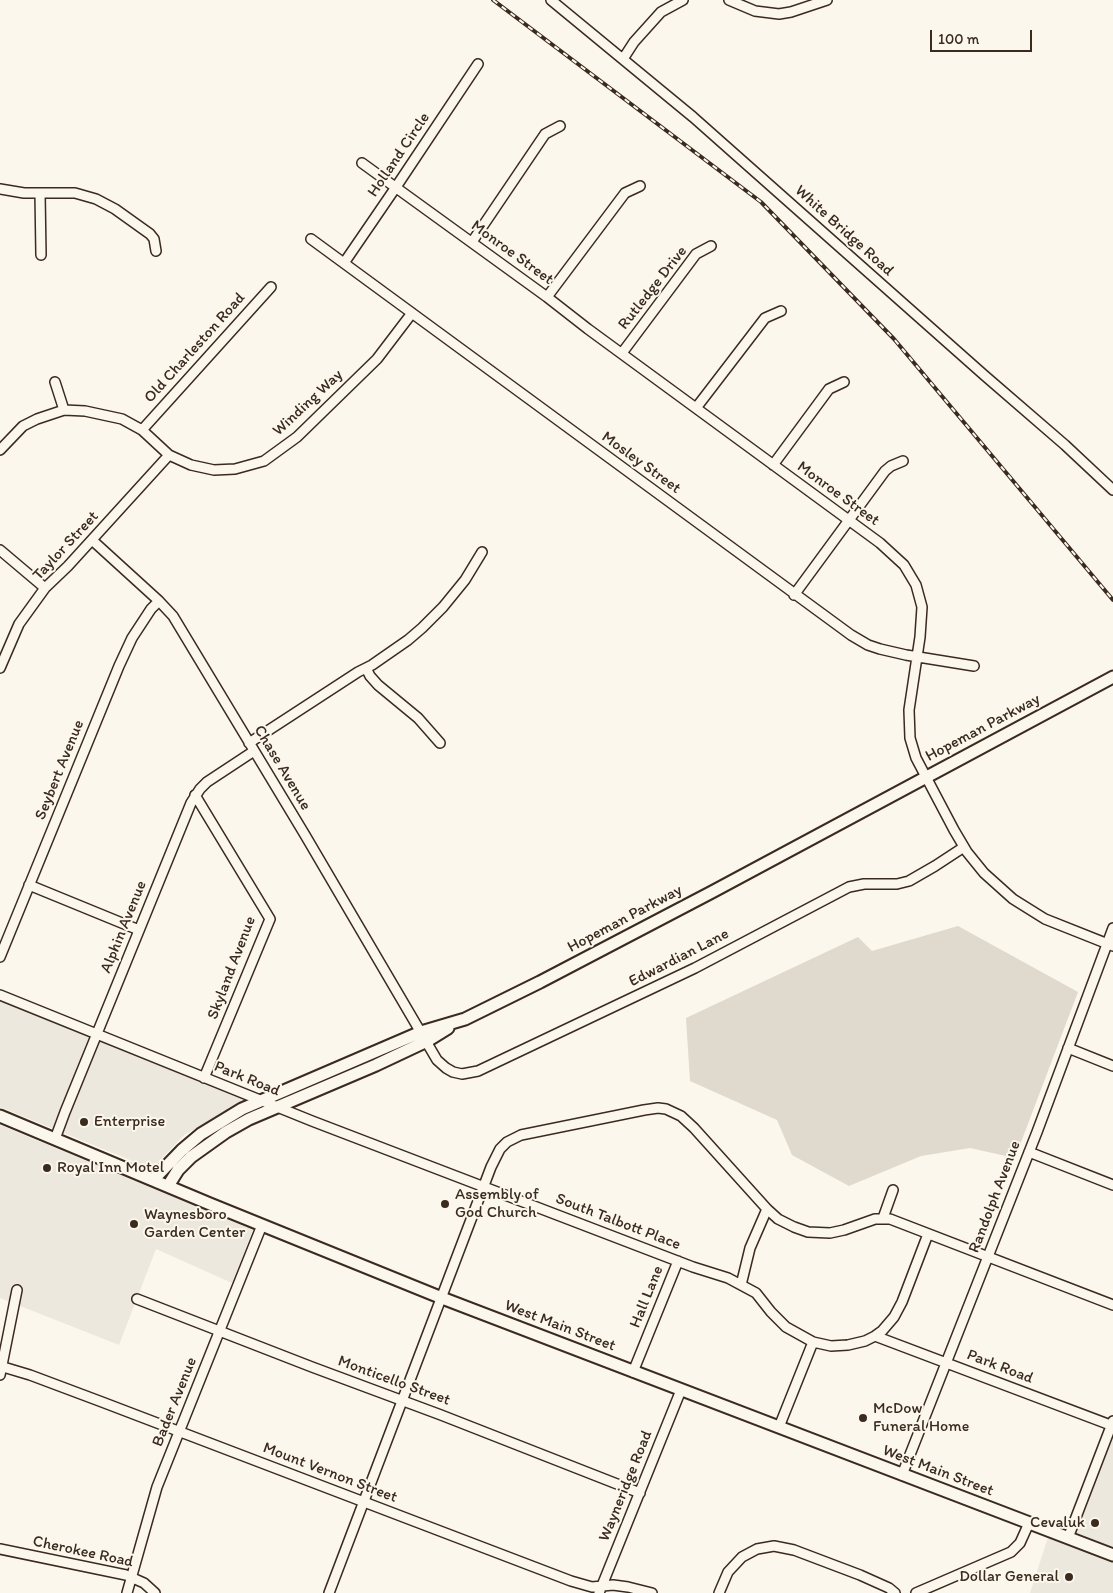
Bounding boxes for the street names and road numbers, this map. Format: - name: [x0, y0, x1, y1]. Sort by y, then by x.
- street label: Holland Circle: [364, 109, 434, 201]
- street label: White Bridge Road: [790, 181, 898, 281]
- street label: Monroe Street: [467, 217, 557, 289]
- street label: Rutledge Drive: [614, 242, 692, 334]
- street label: Old Charleston Road: [140, 289, 250, 407]
- street label: Winding Way: [269, 366, 347, 440]
- street label: Mosley Street: [598, 428, 684, 498]
- street label: Monroe Street: [793, 458, 883, 530]
- street label: Taylor Street: [29, 507, 103, 585]
- street label: Hopeman Parkway: [922, 690, 1044, 766]
- street label: Seybert Avenue: [31, 717, 89, 823]
- street label: Chase Avenue: [249, 722, 315, 814]
- street label: Alphin Avenue: [97, 878, 151, 976]
- street label: Hopeman Parkway: [564, 881, 686, 957]
- street label: Skyland Avenue: [204, 914, 260, 1022]
- street label: Edwardian Lane: [626, 925, 732, 991]
- street label: Park Road: [211, 1057, 283, 1101]
- street label: Randolph Avenue: [965, 1138, 1025, 1256]
- street label: South Talbott Place: [553, 1189, 683, 1255]
- street label: Hall Lane: [626, 1263, 668, 1331]
- street label: West Main Street: [502, 1296, 618, 1356]
- street label: Park Road: [964, 1346, 1036, 1388]
- street label: Monticello Street: [335, 1352, 453, 1410]
- street label: Bader Avenue: [148, 1354, 202, 1450]
- street label: Wayneridge Road: [595, 1428, 657, 1544]
- street label: Mount Vernon Street: [260, 1439, 400, 1507]
- street label: West Main Street: [880, 1441, 996, 1501]
- street label: Cherokee Road: [31, 1532, 135, 1572]

